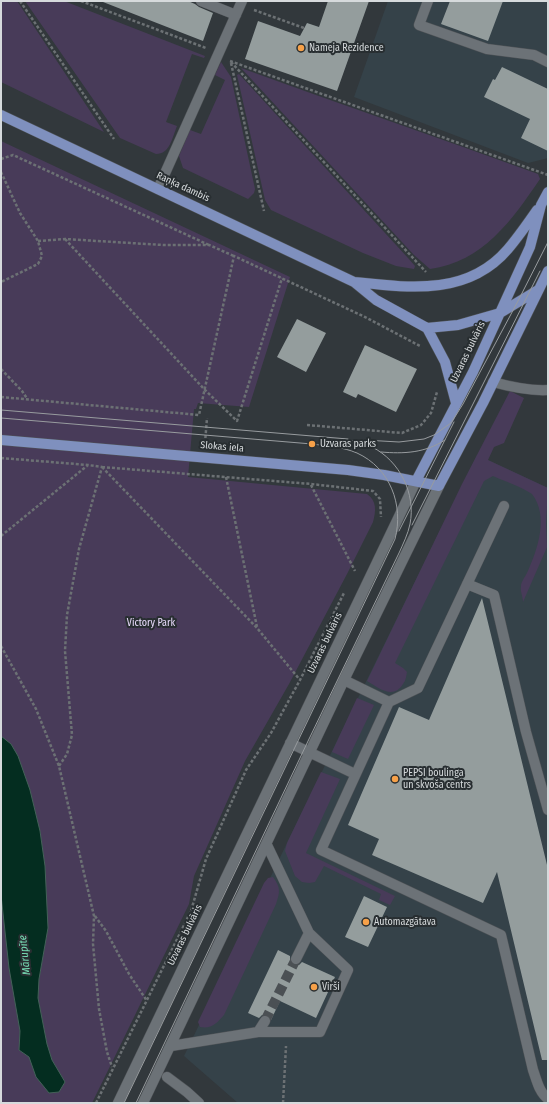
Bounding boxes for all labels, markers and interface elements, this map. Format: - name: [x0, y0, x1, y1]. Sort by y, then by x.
- place label: Nameja Rezidence: [309, 42, 384, 54]
- marker: Nameja Rezidence: [296, 43, 306, 53]
- street label: Raņķa dambis: [154, 169, 212, 205]
- street label: Uzvaras bulvāris: [448, 320, 488, 384]
- place label: Uzvaras parks: [320, 438, 376, 450]
- street label: Slokas iela: [200, 439, 244, 455]
- marker: Uzvaras parks: [307, 439, 317, 449]
- street label: Uzvaras bulvāris: [305, 611, 345, 675]
- park label: Victory Park: [127, 617, 175, 629]
- place label: PEPSI boulinga un skvoša centrs: [403, 767, 471, 790]
- marker: PEPSI boulinga un skvoša centrs: [390, 774, 400, 784]
- street label: Uzvaras bulvāris: [165, 903, 205, 967]
- place label: Automazgātava: [374, 916, 436, 928]
- marker: Automazgātava: [361, 917, 371, 927]
- water label: Mārupīte: [16, 934, 34, 976]
- place label: Virši: [322, 981, 340, 993]
- marker: Virši: [309, 982, 319, 992]

